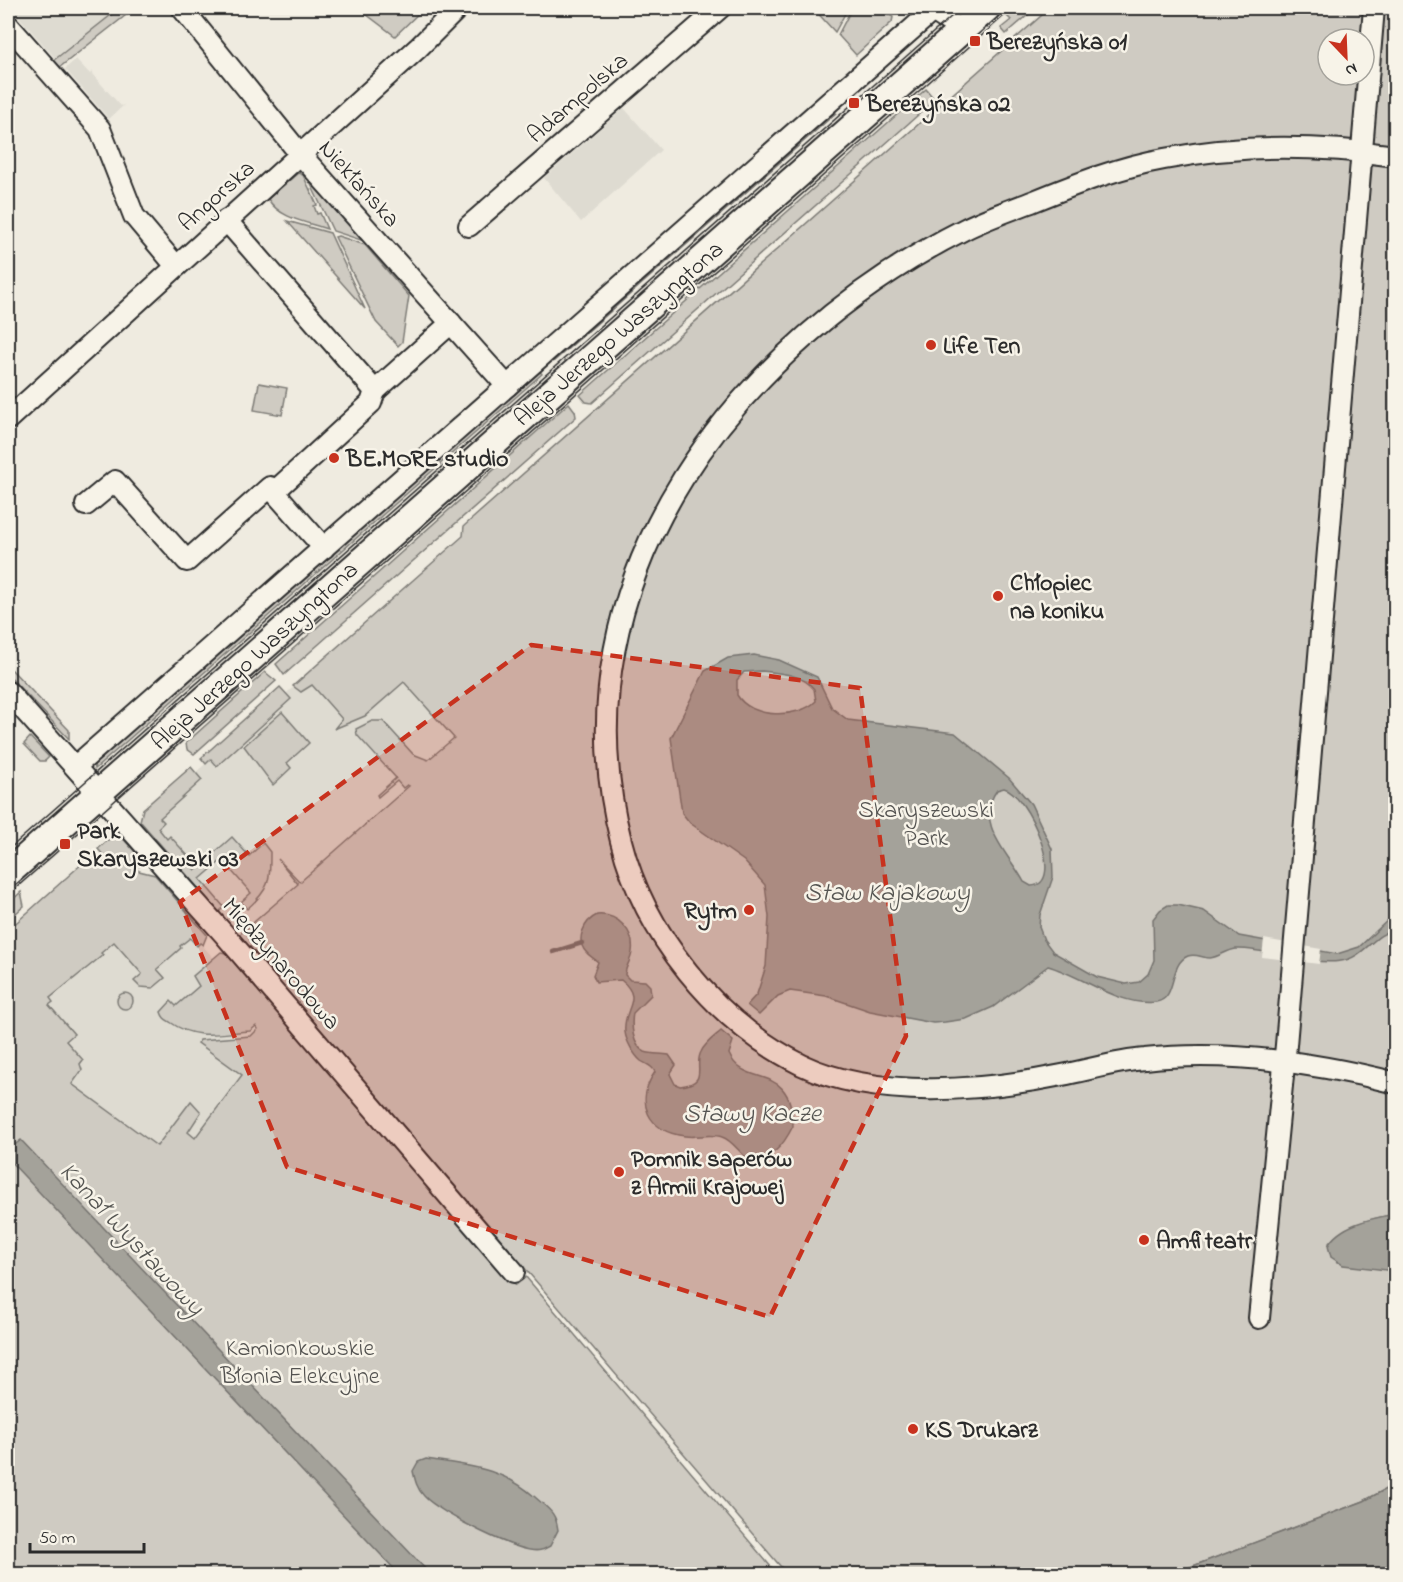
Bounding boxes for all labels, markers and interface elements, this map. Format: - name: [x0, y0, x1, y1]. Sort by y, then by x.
- place label: Berezyńska 01: [986, 26, 1127, 62]
- north arrow: [1316, 27, 1376, 87]
- marker: Berezyńska 01: [968, 34, 982, 48]
- street label: Adampolska: [520, 45, 637, 153]
- text: N: [1341, 56, 1361, 82]
- place label: Berezyńska 02: [865, 88, 1010, 124]
- marker: Berezyńska 02: [847, 96, 861, 110]
- street label: Niekłańska: [309, 133, 407, 236]
- street label: Angorska: [171, 153, 264, 241]
- street label: Aleja Jerzego Waszyngtona: [507, 234, 733, 437]
- place label: Life Ten: [943, 330, 1021, 365]
- marker: Life Ten: [924, 338, 938, 352]
- place label: BE.MORE studio: [345, 443, 509, 478]
- marker: BE.MORE studio: [327, 451, 341, 465]
- street label: Aleja Jerzego Waszyngtona: [144, 554, 368, 760]
- place label: Chłopiec na koniku: [1010, 567, 1104, 630]
- marker: Chłopiec na koniku: [991, 589, 1005, 603]
- park label: Skaryszewski Park: [858, 794, 994, 857]
- place label: Park Skaryszewski 03: [77, 815, 239, 879]
- marker: Park Skaryszewski 03: [58, 837, 72, 851]
- water label: Staw Kajakowy: [804, 875, 970, 913]
- street label: Międzynarodowa: [212, 891, 348, 1039]
- place label: Rytm: [684, 895, 737, 931]
- marker: Rytm: [742, 903, 756, 917]
- water label: Stawy Kacze: [683, 1096, 822, 1134]
- place label: Pomnik saperów z Armii Krajowej: [631, 1143, 792, 1206]
- water label: Kanał Wystawowy: [49, 1155, 213, 1326]
- marker: Pomnik saperów z Armii Krajowej: [612, 1165, 626, 1179]
- place label: Amfiteatr: [1156, 1225, 1253, 1260]
- marker: Amfiteatr: [1137, 1233, 1151, 1247]
- park label: Kamionkowskie Błonia Elekcyjne: [220, 1332, 380, 1396]
- place label: KS Drukarz: [925, 1414, 1039, 1449]
- marker: KS Drukarz: [906, 1422, 920, 1436]
- scale bar: [30, 1516, 144, 1554]
- text: 50 m: [39, 1526, 76, 1552]

